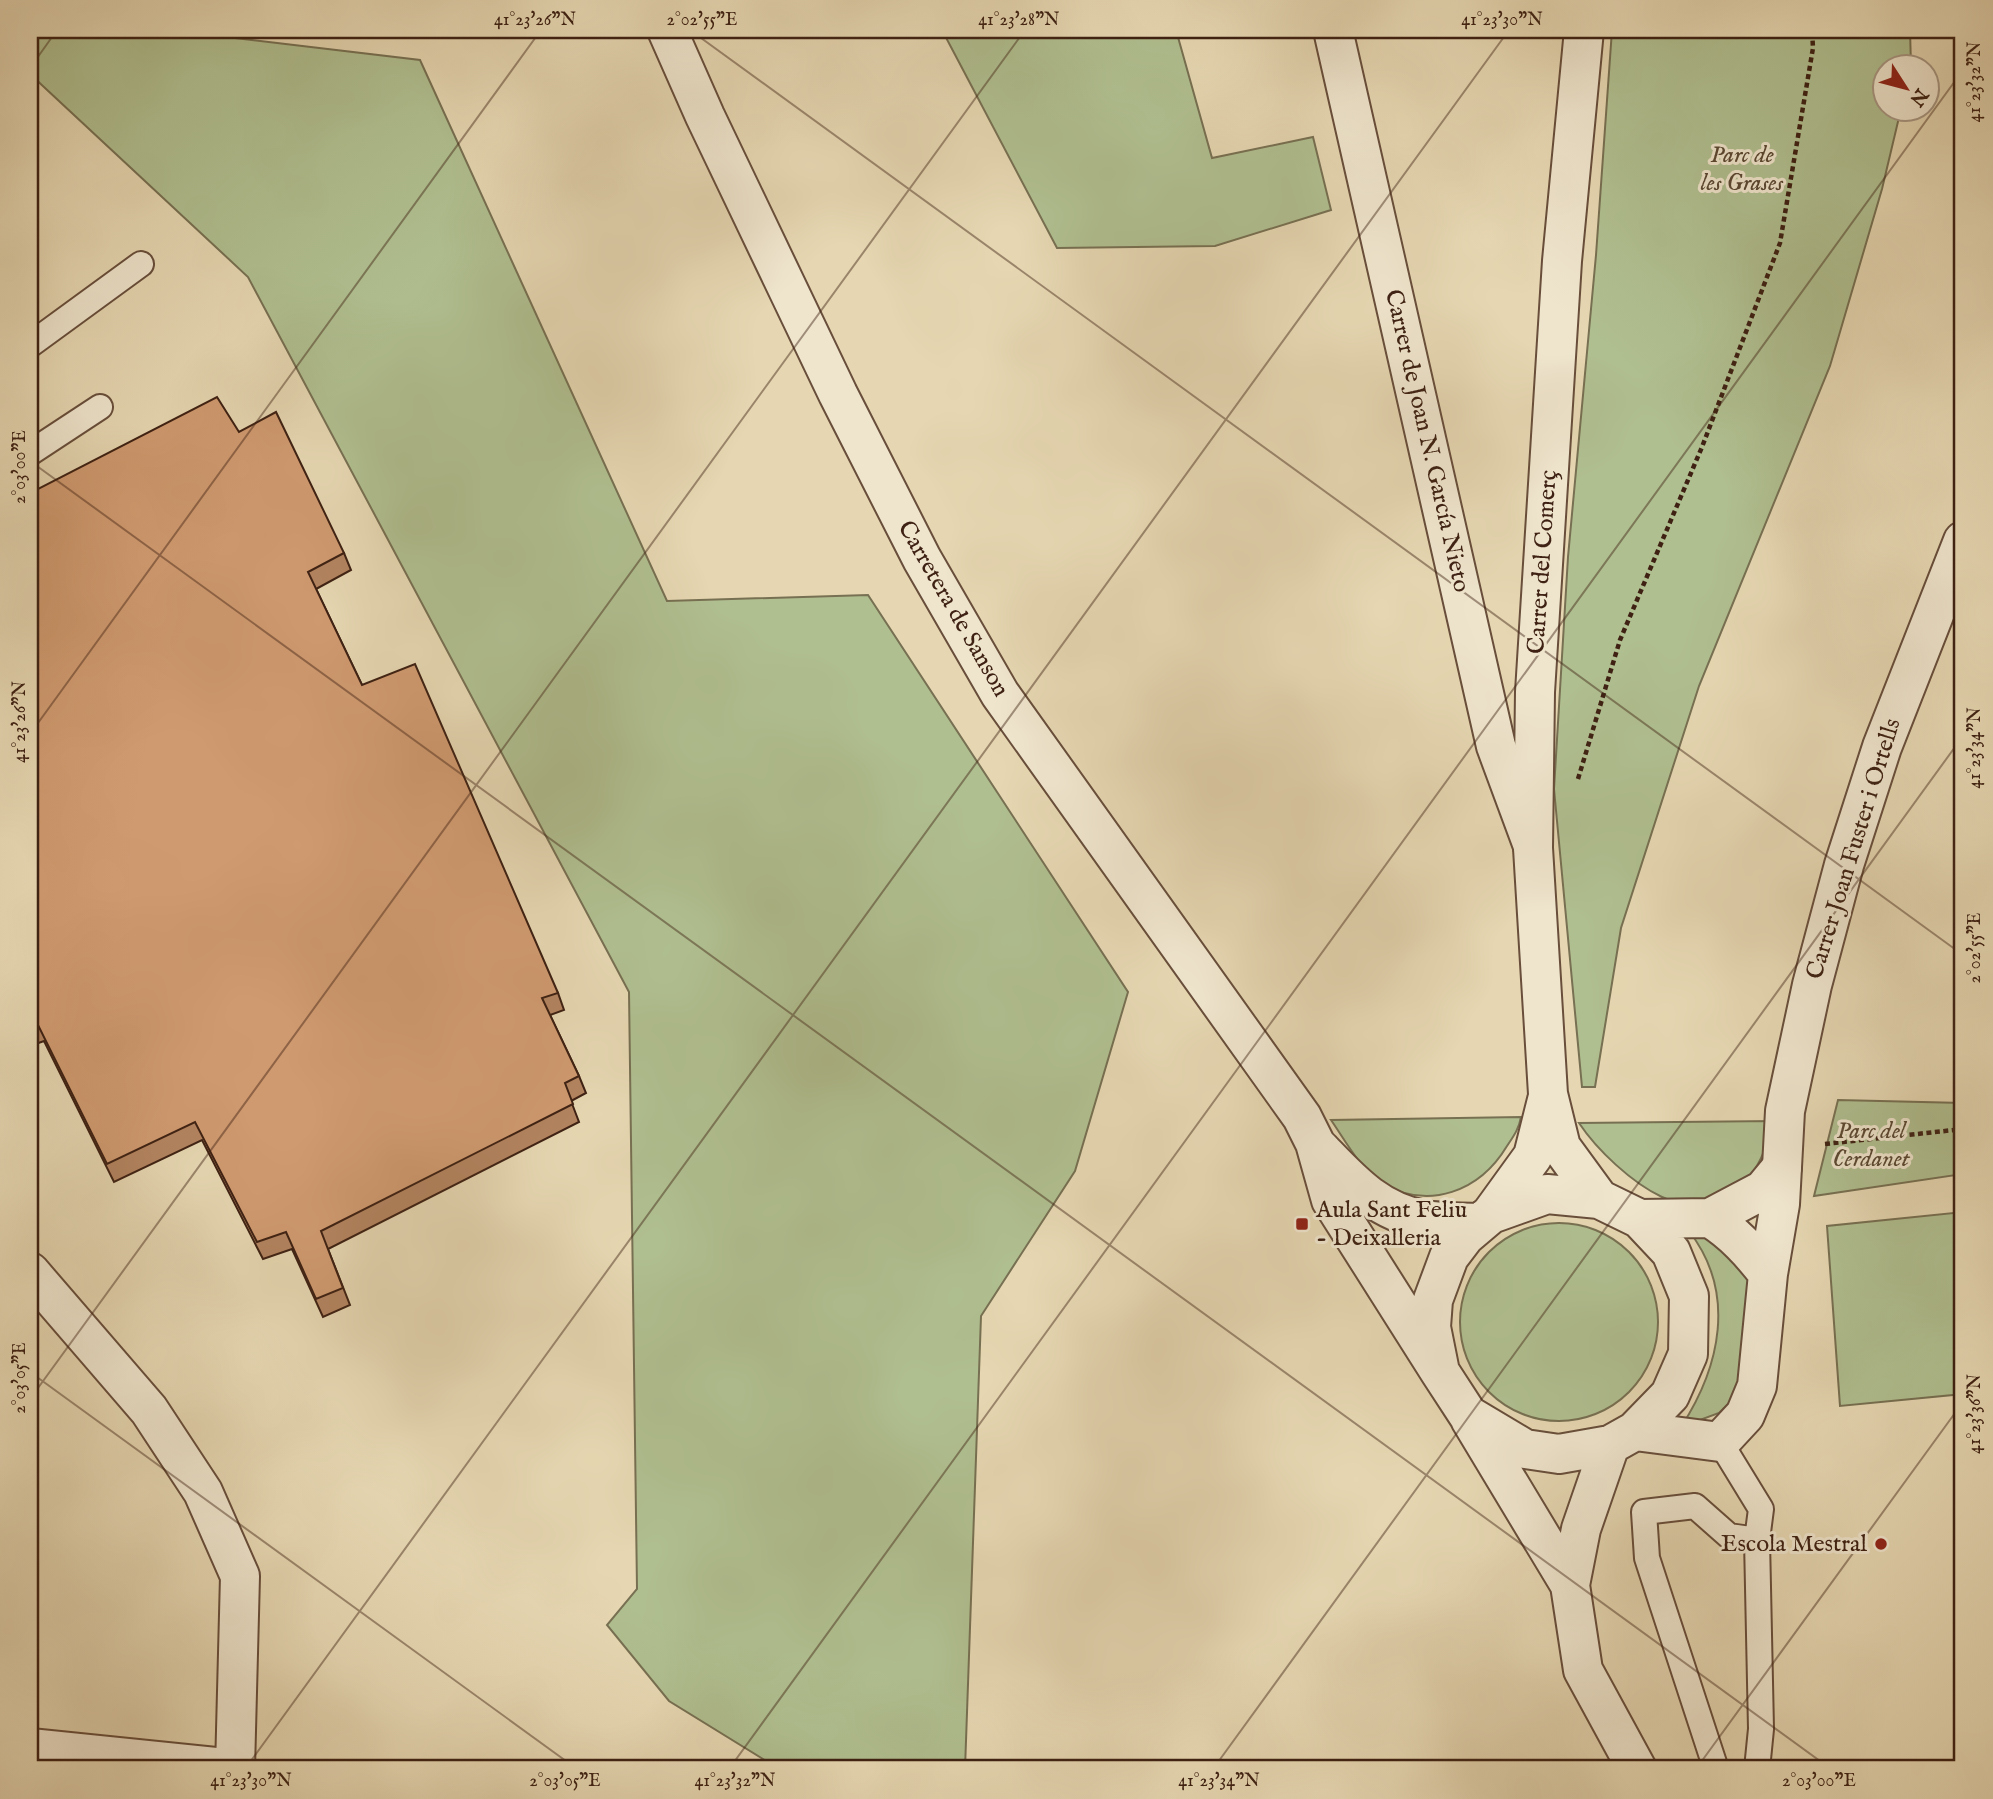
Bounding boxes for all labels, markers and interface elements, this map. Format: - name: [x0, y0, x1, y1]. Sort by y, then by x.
- text: 41°23'26"N: [494, 9, 576, 32]
- text: 2°02'55"E: [667, 9, 737, 32]
- text: 41°23'28"N: [978, 9, 1060, 32]
- text: 41°23'30"N: [1461, 9, 1543, 32]
- text: 41°23'32"N: [1964, 41, 1987, 123]
- north arrow: [1870, 52, 1940, 122]
- text: N: [1903, 82, 1933, 111]
- park label: Parc de les Grases: [1701, 140, 1784, 199]
- street label: Carrer de Joan N. García Nieto: [1377, 287, 1477, 595]
- text: 2°03'00"E: [9, 430, 32, 504]
- street label: Carrer del Comerç: [1521, 469, 1565, 655]
- street label: Carretera de Sanson: [890, 515, 1016, 703]
- text: 41°23'26"N: [9, 681, 32, 763]
- text: 41°23'34"N: [1964, 707, 1987, 789]
- street label: Carrer Joan Fuster i Ortells: [1800, 715, 1908, 983]
- text: 2°02'55"E: [1964, 913, 1987, 983]
- park label: Parc del Cerdanet: [1833, 1116, 1911, 1175]
- place label: Aula Sant Feliu - Deixalleria: [1315, 1195, 1467, 1254]
- marker: Aula Sant Feliu - Deixalleria: [1294, 1216, 1310, 1232]
- text: 2°03'05"E: [9, 1342, 32, 1414]
- text: 41°23'36"N: [1964, 1373, 1987, 1454]
- place label: Escola Mestral: [1721, 1529, 1867, 1560]
- marker: Escola Mestral: [1873, 1536, 1889, 1552]
- text: 41°23'30"N: [210, 1770, 292, 1793]
- text: 2°03'05"E: [529, 1770, 601, 1793]
- text: 41°23'32"N: [694, 1770, 776, 1793]
- text: 41°23'34"N: [1178, 1770, 1260, 1793]
- text: 2°03'00"E: [1782, 1770, 1856, 1793]

